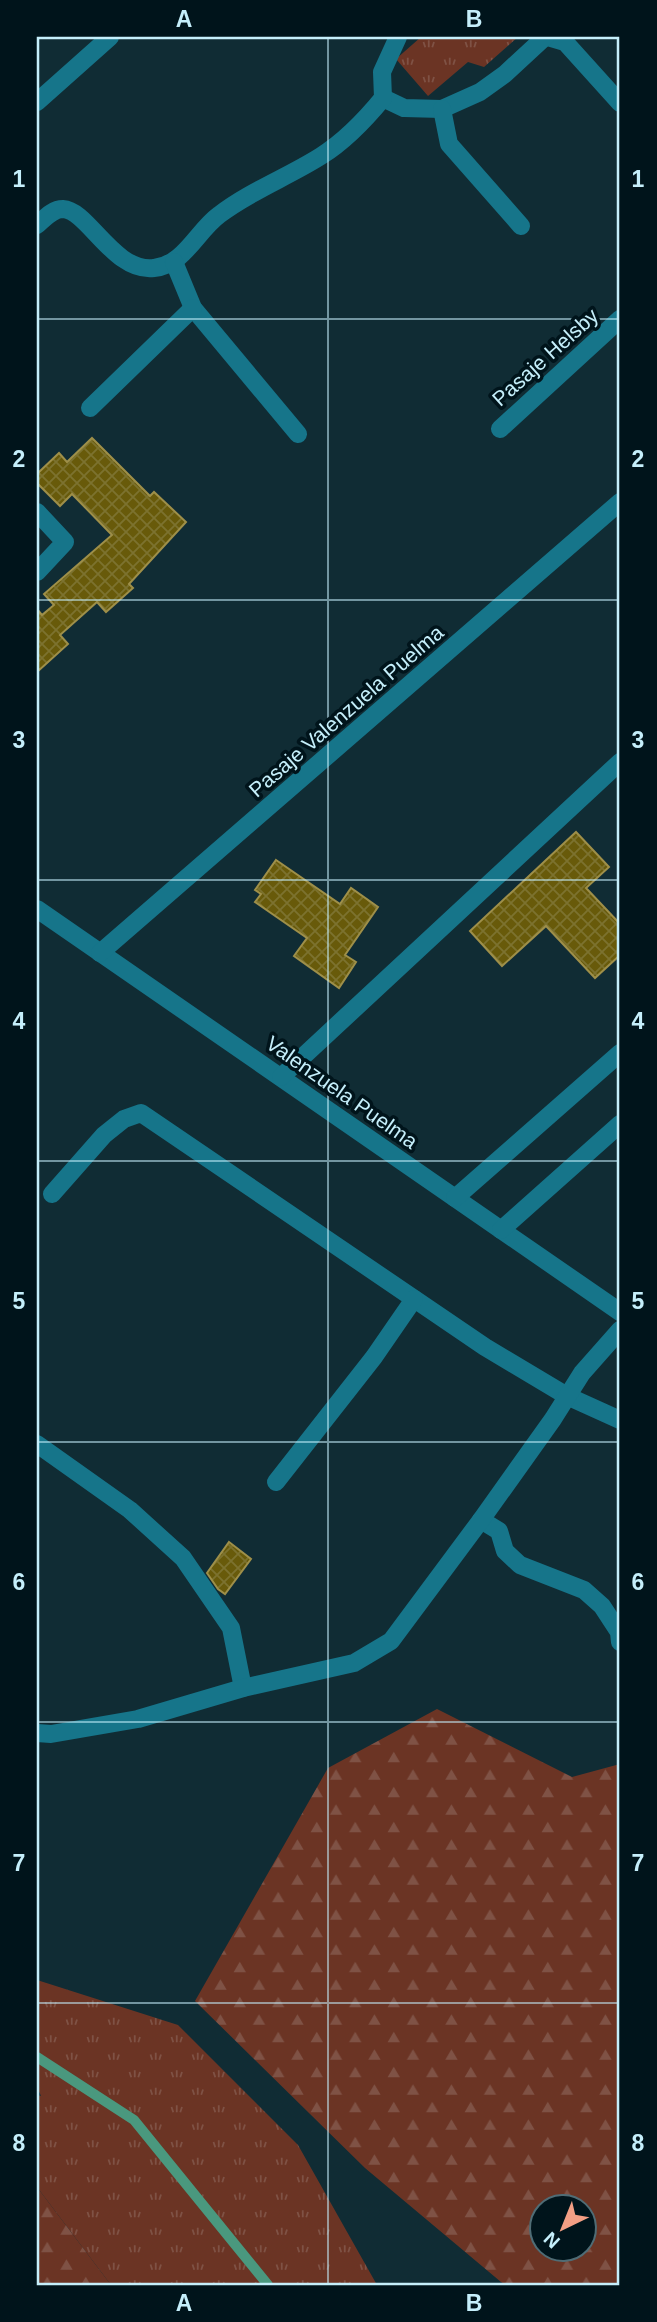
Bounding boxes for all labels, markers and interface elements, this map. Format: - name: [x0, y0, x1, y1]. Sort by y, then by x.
- text: A: [176, 6, 192, 32]
- text: B: [466, 6, 482, 32]
- text: 1: [13, 166, 26, 192]
- text: 1: [632, 166, 645, 192]
- street label: Pasaje Helsby: [487, 303, 603, 410]
- text: 2: [13, 446, 25, 472]
- text: 2: [632, 446, 644, 472]
- street label: Pasaje Valenzuela Puelma: [244, 620, 448, 802]
- text: 3: [13, 727, 25, 753]
- text: 3: [632, 727, 644, 753]
- text: 4: [13, 1008, 26, 1034]
- text: 4: [632, 1008, 645, 1034]
- street label: Valenzuela Puelma: [262, 1031, 422, 1153]
- text: 5: [13, 1288, 26, 1314]
- text: 5: [632, 1288, 645, 1314]
- text: 6: [13, 1569, 25, 1595]
- text: 6: [632, 1569, 644, 1595]
- text: 7: [13, 1850, 25, 1876]
- text: 7: [632, 1850, 644, 1876]
- text: 8: [13, 2130, 26, 2156]
- text: 8: [632, 2130, 645, 2156]
- north arrow: [528, 2192, 598, 2262]
- text: N: [540, 2228, 564, 2252]
- text: A: [176, 2290, 192, 2316]
- text: B: [466, 2290, 482, 2316]

